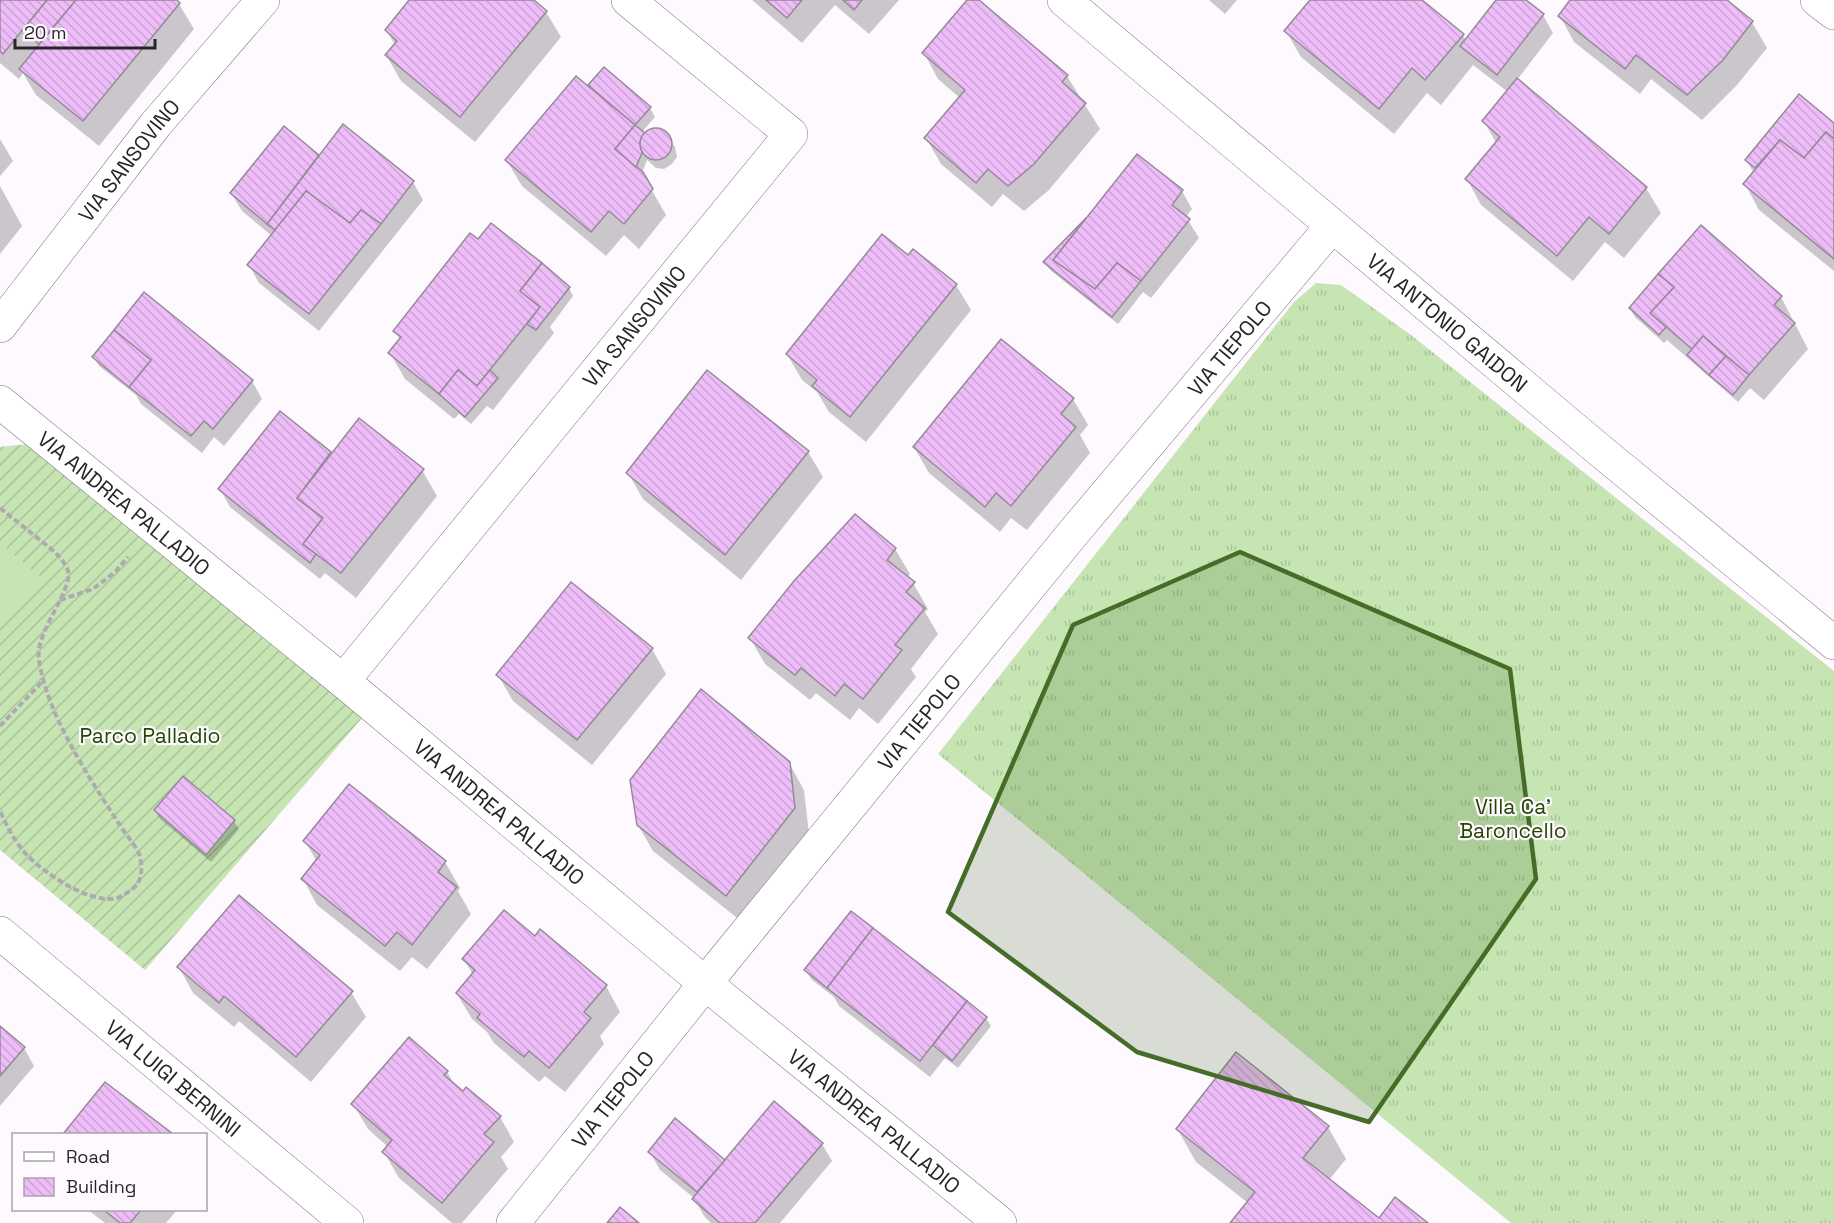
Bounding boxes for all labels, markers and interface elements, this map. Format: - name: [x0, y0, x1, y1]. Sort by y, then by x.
- scale bar: [15, 12, 154, 50]
- text: 20 m: [24, 21, 67, 44]
- street label: VIA SANSOVINO: [72, 93, 185, 227]
- street label: VIA ANTONIO GAIDON: [1362, 247, 1533, 398]
- street label: VIA SANSOVINO: [576, 260, 692, 392]
- street label: VIA TIEPOLO: [1181, 294, 1277, 401]
- street label: VIA ANDREA PALLADIO: [32, 425, 216, 581]
- street label: VIA TIEPOLO: [871, 668, 966, 776]
- park label: Parco Palladio: [79, 722, 221, 749]
- street label: VIA ANDREA PALLADIO: [408, 732, 591, 891]
- park label: Villa Ca' Baroncello: [1459, 793, 1567, 844]
- street label: VIA LUIGI BERNINI: [100, 1014, 247, 1142]
- street label: VIA ANDREA PALLADIO: [783, 1043, 966, 1199]
- street label: VIA TIEPOLO: [565, 1045, 660, 1153]
- legend: [12, 1133, 207, 1211]
- text: Road: [66, 1145, 110, 1168]
- text: Building: [66, 1175, 136, 1198]

